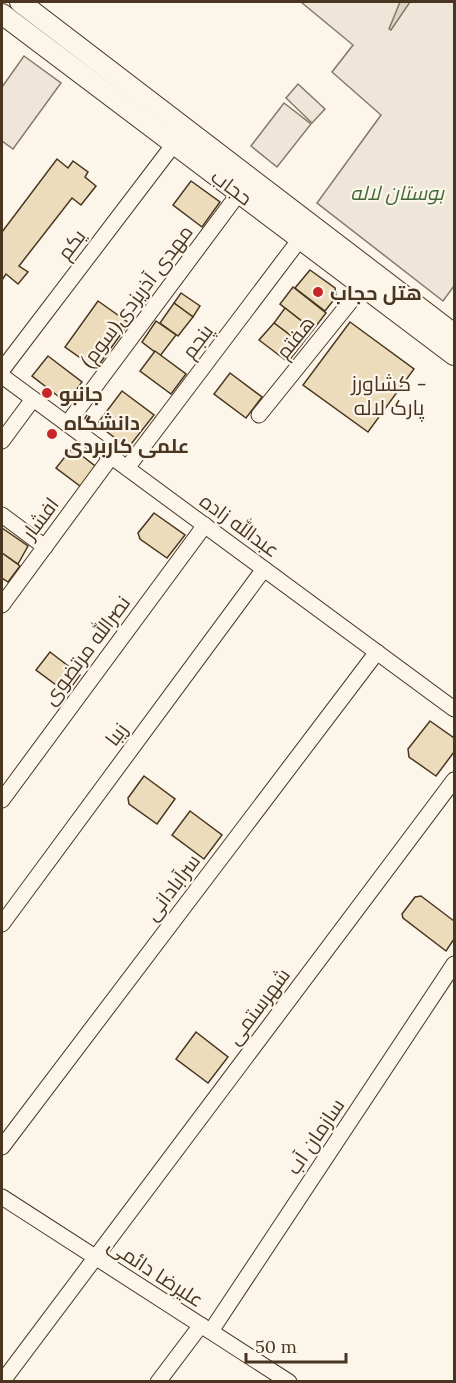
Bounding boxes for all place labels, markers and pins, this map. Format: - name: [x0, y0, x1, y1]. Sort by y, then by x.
- place label: هتل حجاب: [330, 280, 422, 305]
- marker: هتل حجاب: [311, 285, 325, 299]
- place label: جانبو: [59, 381, 103, 406]
- marker: جانبو: [40, 386, 54, 400]
- place label: دانشگاه علمی کاربردی: [64, 410, 189, 458]
- marker: دانشگاه علمی کاربردی: [45, 427, 59, 441]

